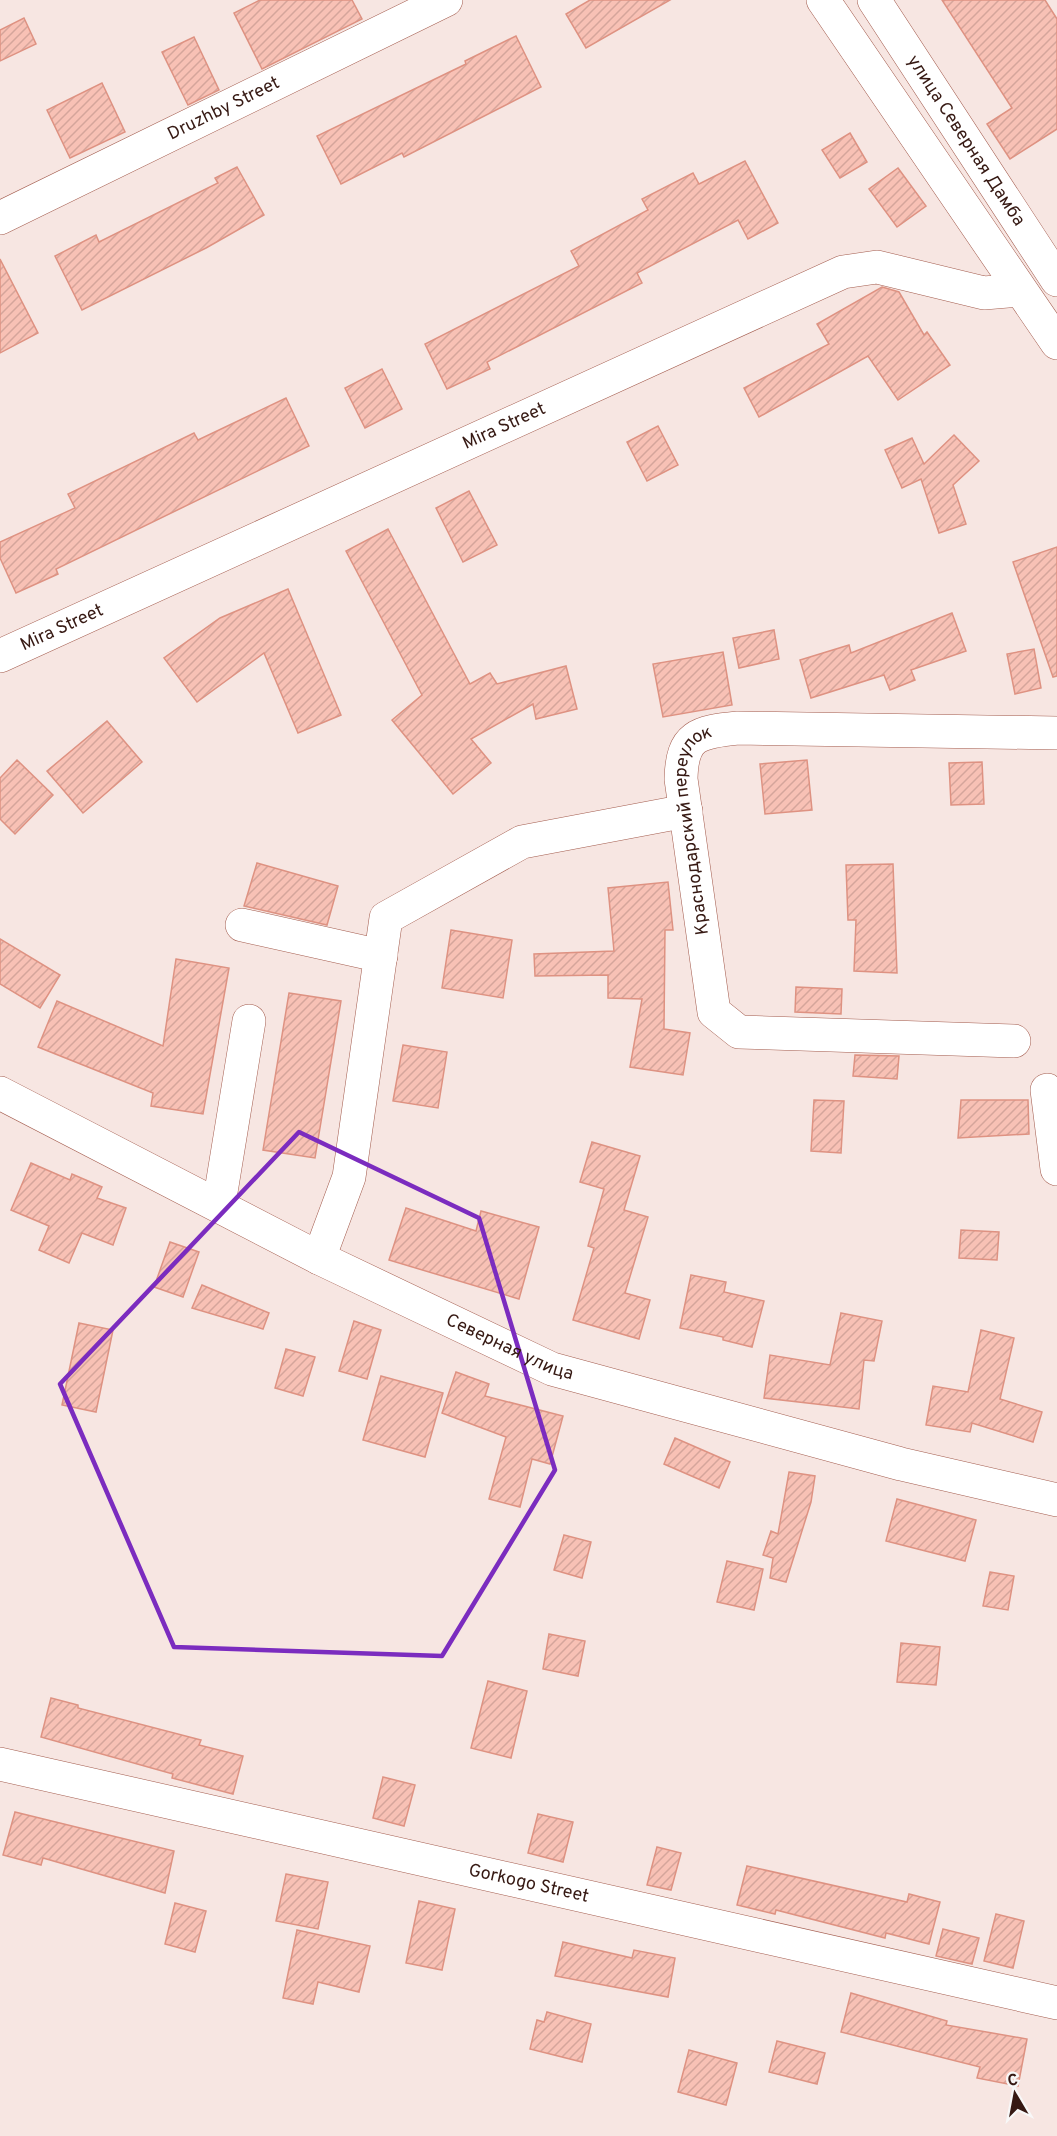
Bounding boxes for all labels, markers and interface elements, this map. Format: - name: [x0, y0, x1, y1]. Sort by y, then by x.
- street label: улица Северная Дамба: [902, 51, 1030, 230]
- street label: Druzhby Street: [164, 72, 284, 146]
- street label: Mira Street: [459, 397, 549, 455]
- street label: Mira Street: [17, 599, 107, 657]
- street label: Краснодарский переулок: [669, 720, 715, 936]
- street label: Северная улица: [442, 1309, 576, 1386]
- street label: Gorkogo Street: [466, 1859, 591, 1908]
- north arrow: [985, 2064, 1045, 2124]
- text: С: [1006, 2070, 1020, 2092]

